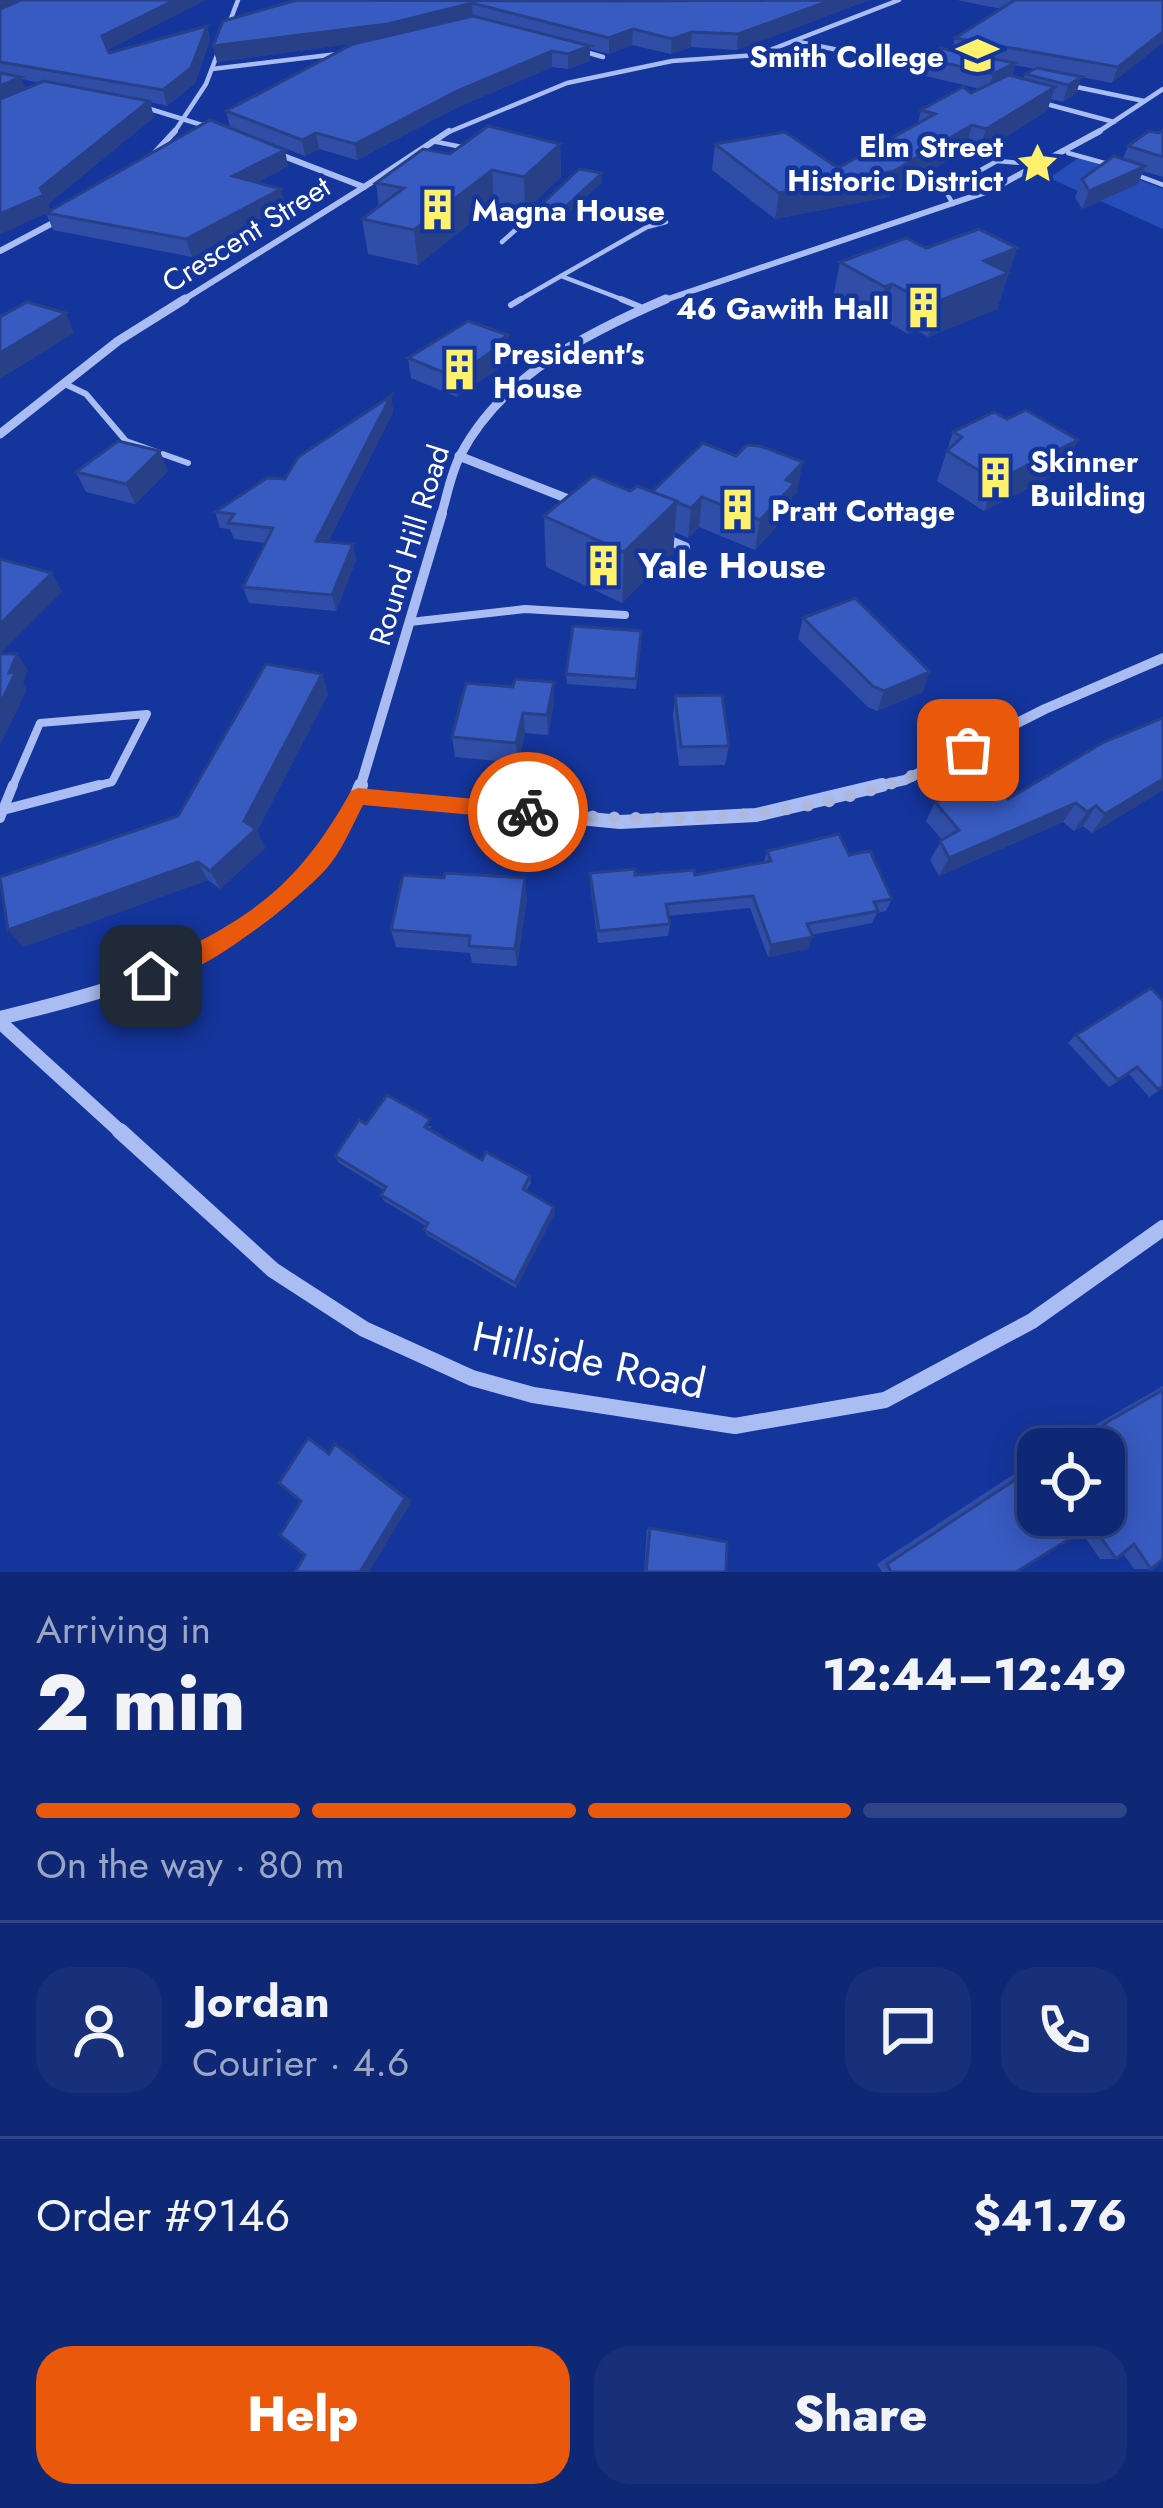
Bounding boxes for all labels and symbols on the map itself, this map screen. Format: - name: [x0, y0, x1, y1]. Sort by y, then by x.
- school or university icon: Smith College: [955, 33, 1001, 79]
- place label: Smith College: [749, 35, 944, 78]
- place label: Elm Street Historic District: [787, 125, 1003, 202]
- place icon: Elm Street Historic District: [1014, 140, 1060, 186]
- street label: Crescent Street: [154, 165, 339, 303]
- building icon: Magna House: [415, 187, 461, 233]
- place label: Magna House: [472, 189, 665, 232]
- building icon: 46 Gawith Hall: [900, 285, 946, 331]
- place label: 46 Gawith Hall: [676, 287, 889, 330]
- place label: President's House: [493, 332, 645, 409]
- building icon: President's House: [436, 347, 482, 393]
- street label: Round Hill Road: [358, 439, 460, 651]
- place label: Skinner Building: [1030, 440, 1146, 517]
- building icon: Skinner Building: [973, 455, 1019, 501]
- building icon: Pratt Cottage: [714, 487, 760, 533]
- place label: Pratt Cottage: [771, 489, 955, 532]
- place label: Yale House: [637, 539, 826, 591]
- building icon: Yale House: [581, 542, 627, 588]
- pin: [917, 699, 1019, 801]
- courier: [468, 752, 588, 872]
- pin: [100, 925, 202, 1027]
- street label: Hillside Road: [467, 1306, 711, 1414]

